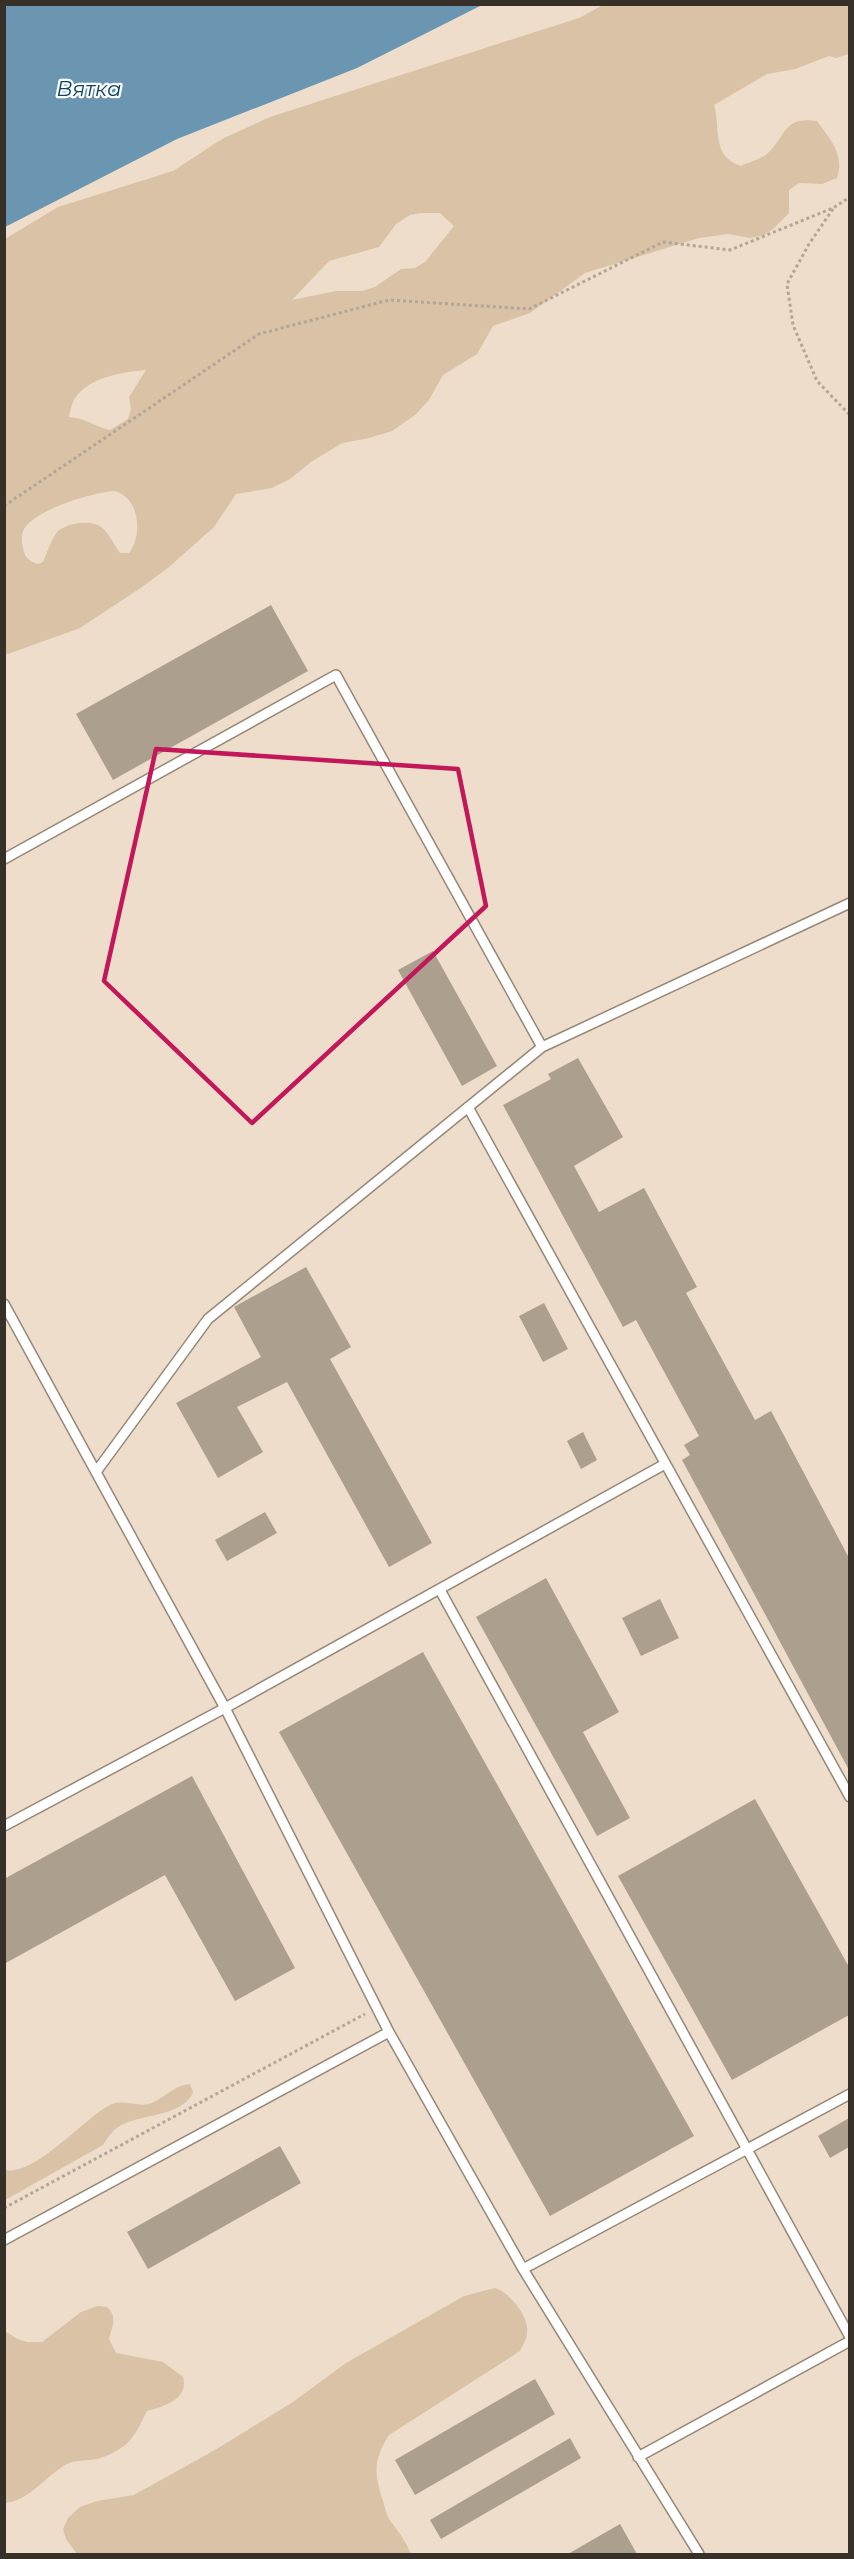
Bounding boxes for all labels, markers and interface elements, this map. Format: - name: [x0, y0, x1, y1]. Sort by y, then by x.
- water label: Вятка: [57, 76, 121, 101]

